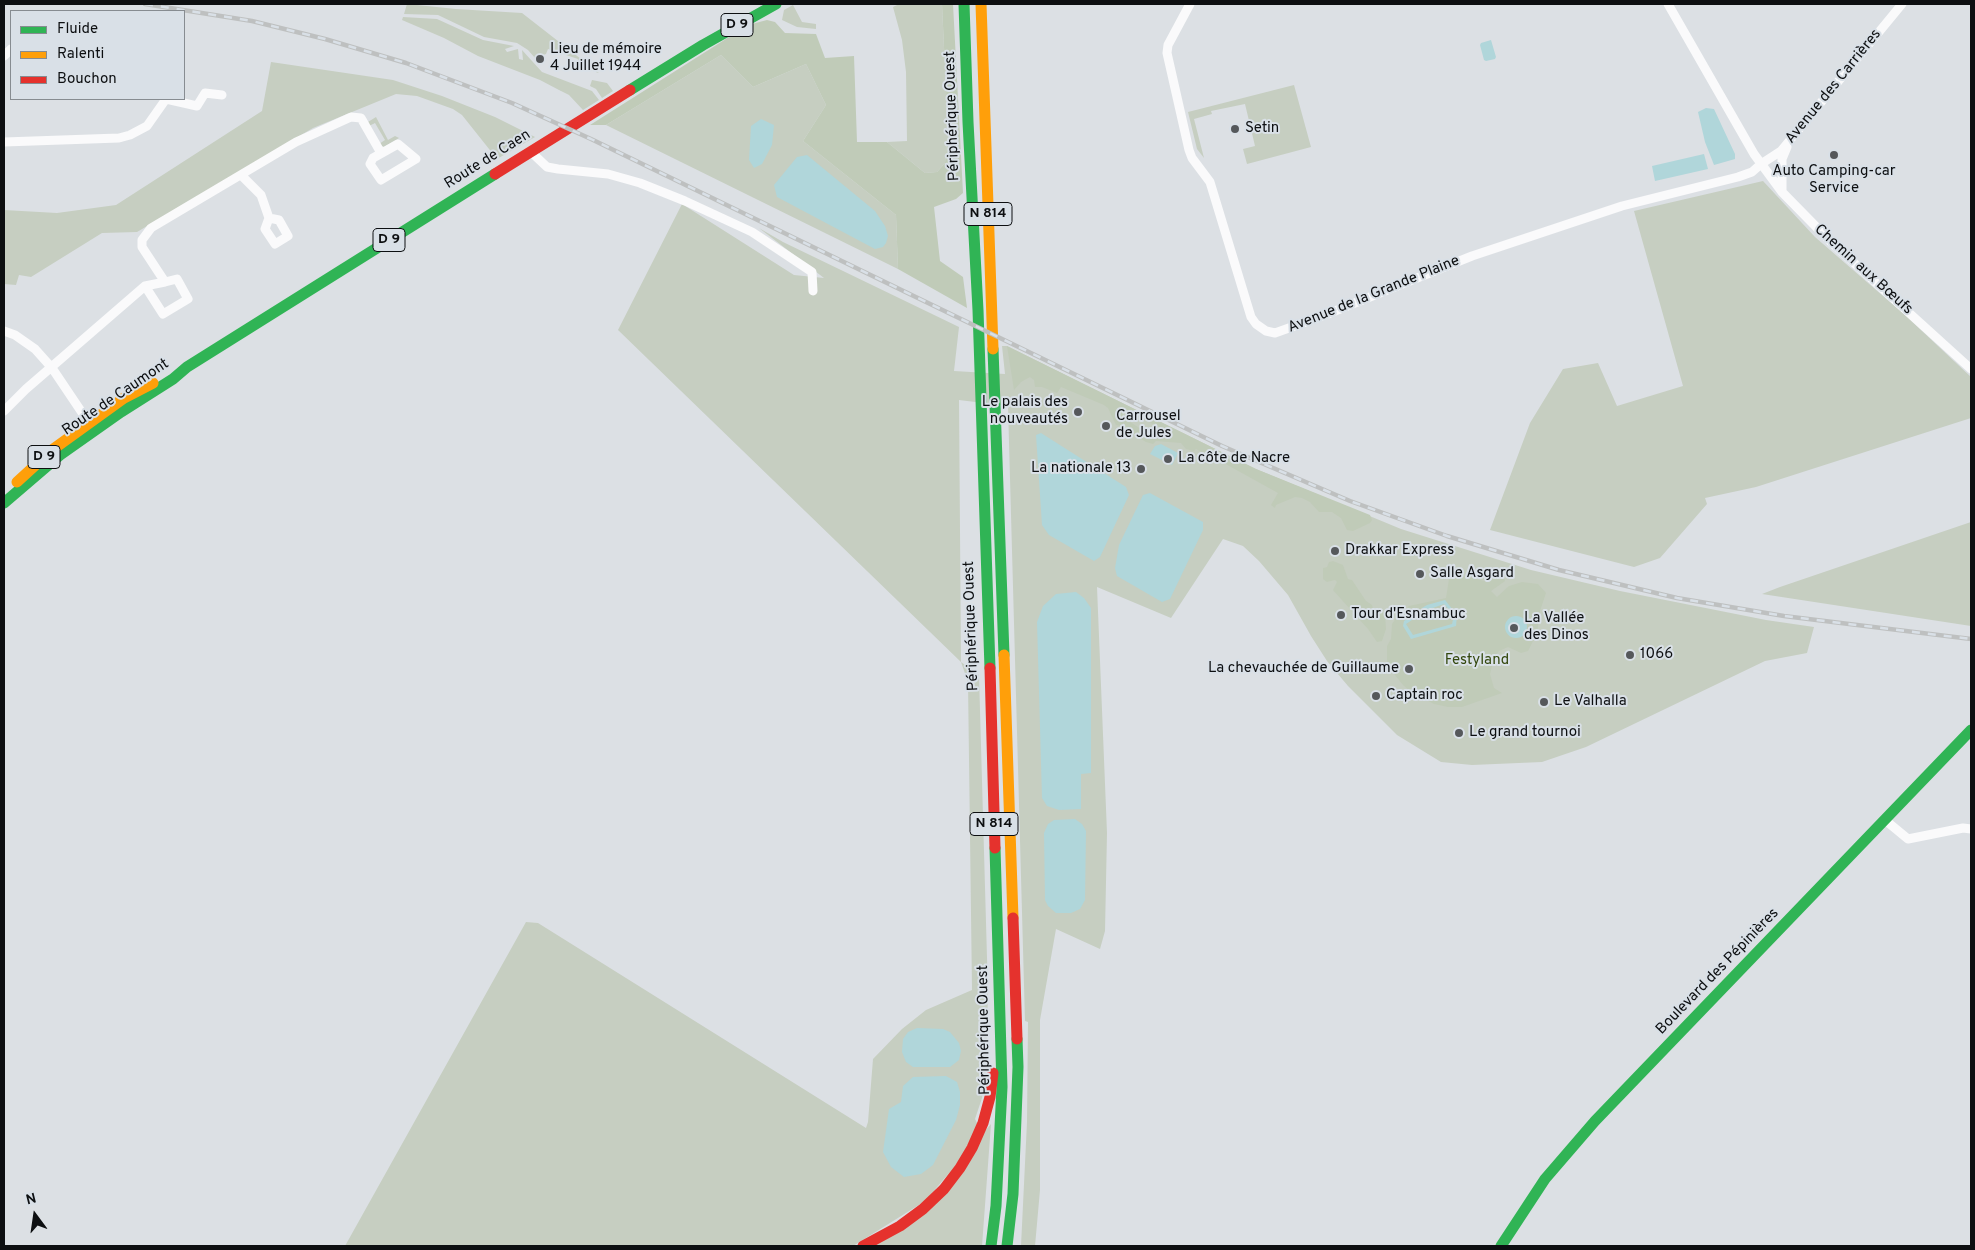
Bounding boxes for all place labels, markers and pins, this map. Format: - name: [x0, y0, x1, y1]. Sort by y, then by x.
- place label: Lieu de mémoire 4 Juillet 1944: [550, 41, 662, 76]
- marker: Lieu de mémoire 4 Juillet 1944: [534, 53, 546, 65]
- place label: Setin: [1245, 120, 1279, 138]
- marker: Setin: [1229, 123, 1241, 135]
- marker: Auto Camping-car Service: [1828, 149, 1840, 161]
- place label: Auto Camping-car Service: [1772, 163, 1896, 198]
- place label: Le palais des nouveautés: [982, 394, 1068, 429]
- marker: Le palais des nouveautés: [1072, 406, 1084, 418]
- place label: Carrousel de Jules: [1116, 408, 1181, 443]
- marker: Carrousel de Jules: [1100, 420, 1112, 432]
- place label: La côte de Nacre: [1178, 450, 1290, 468]
- marker: La côte de Nacre: [1162, 453, 1174, 465]
- place label: La nationale 13: [1031, 460, 1131, 478]
- marker: La nationale 13: [1135, 463, 1147, 475]
- place label: Drakkar Express: [1345, 542, 1454, 560]
- marker: Drakkar Express: [1329, 545, 1341, 557]
- place label: Salle Asgard: [1430, 565, 1514, 583]
- marker: Salle Asgard: [1414, 568, 1426, 580]
- place label: Tour d'Esnambuc: [1351, 606, 1466, 624]
- marker: Tour d'Esnambuc: [1335, 609, 1347, 621]
- place label: La Vallée des Dinos: [1524, 610, 1589, 645]
- marker: La Vallée des Dinos: [1508, 622, 1520, 634]
- place label: 1066: [1640, 646, 1673, 664]
- marker: 1066: [1624, 649, 1636, 661]
- place label: La chevauchée de Guillaume: [1208, 660, 1399, 678]
- marker: La chevauchée de Guillaume: [1403, 663, 1415, 675]
- place label: Captain roc: [1386, 687, 1463, 705]
- marker: Captain roc: [1370, 690, 1382, 702]
- place label: Le Valhalla: [1554, 693, 1627, 711]
- marker: Le Valhalla: [1538, 696, 1550, 708]
- place label: Le grand tournoi: [1469, 724, 1581, 742]
- marker: Le grand tournoi: [1453, 727, 1465, 739]

